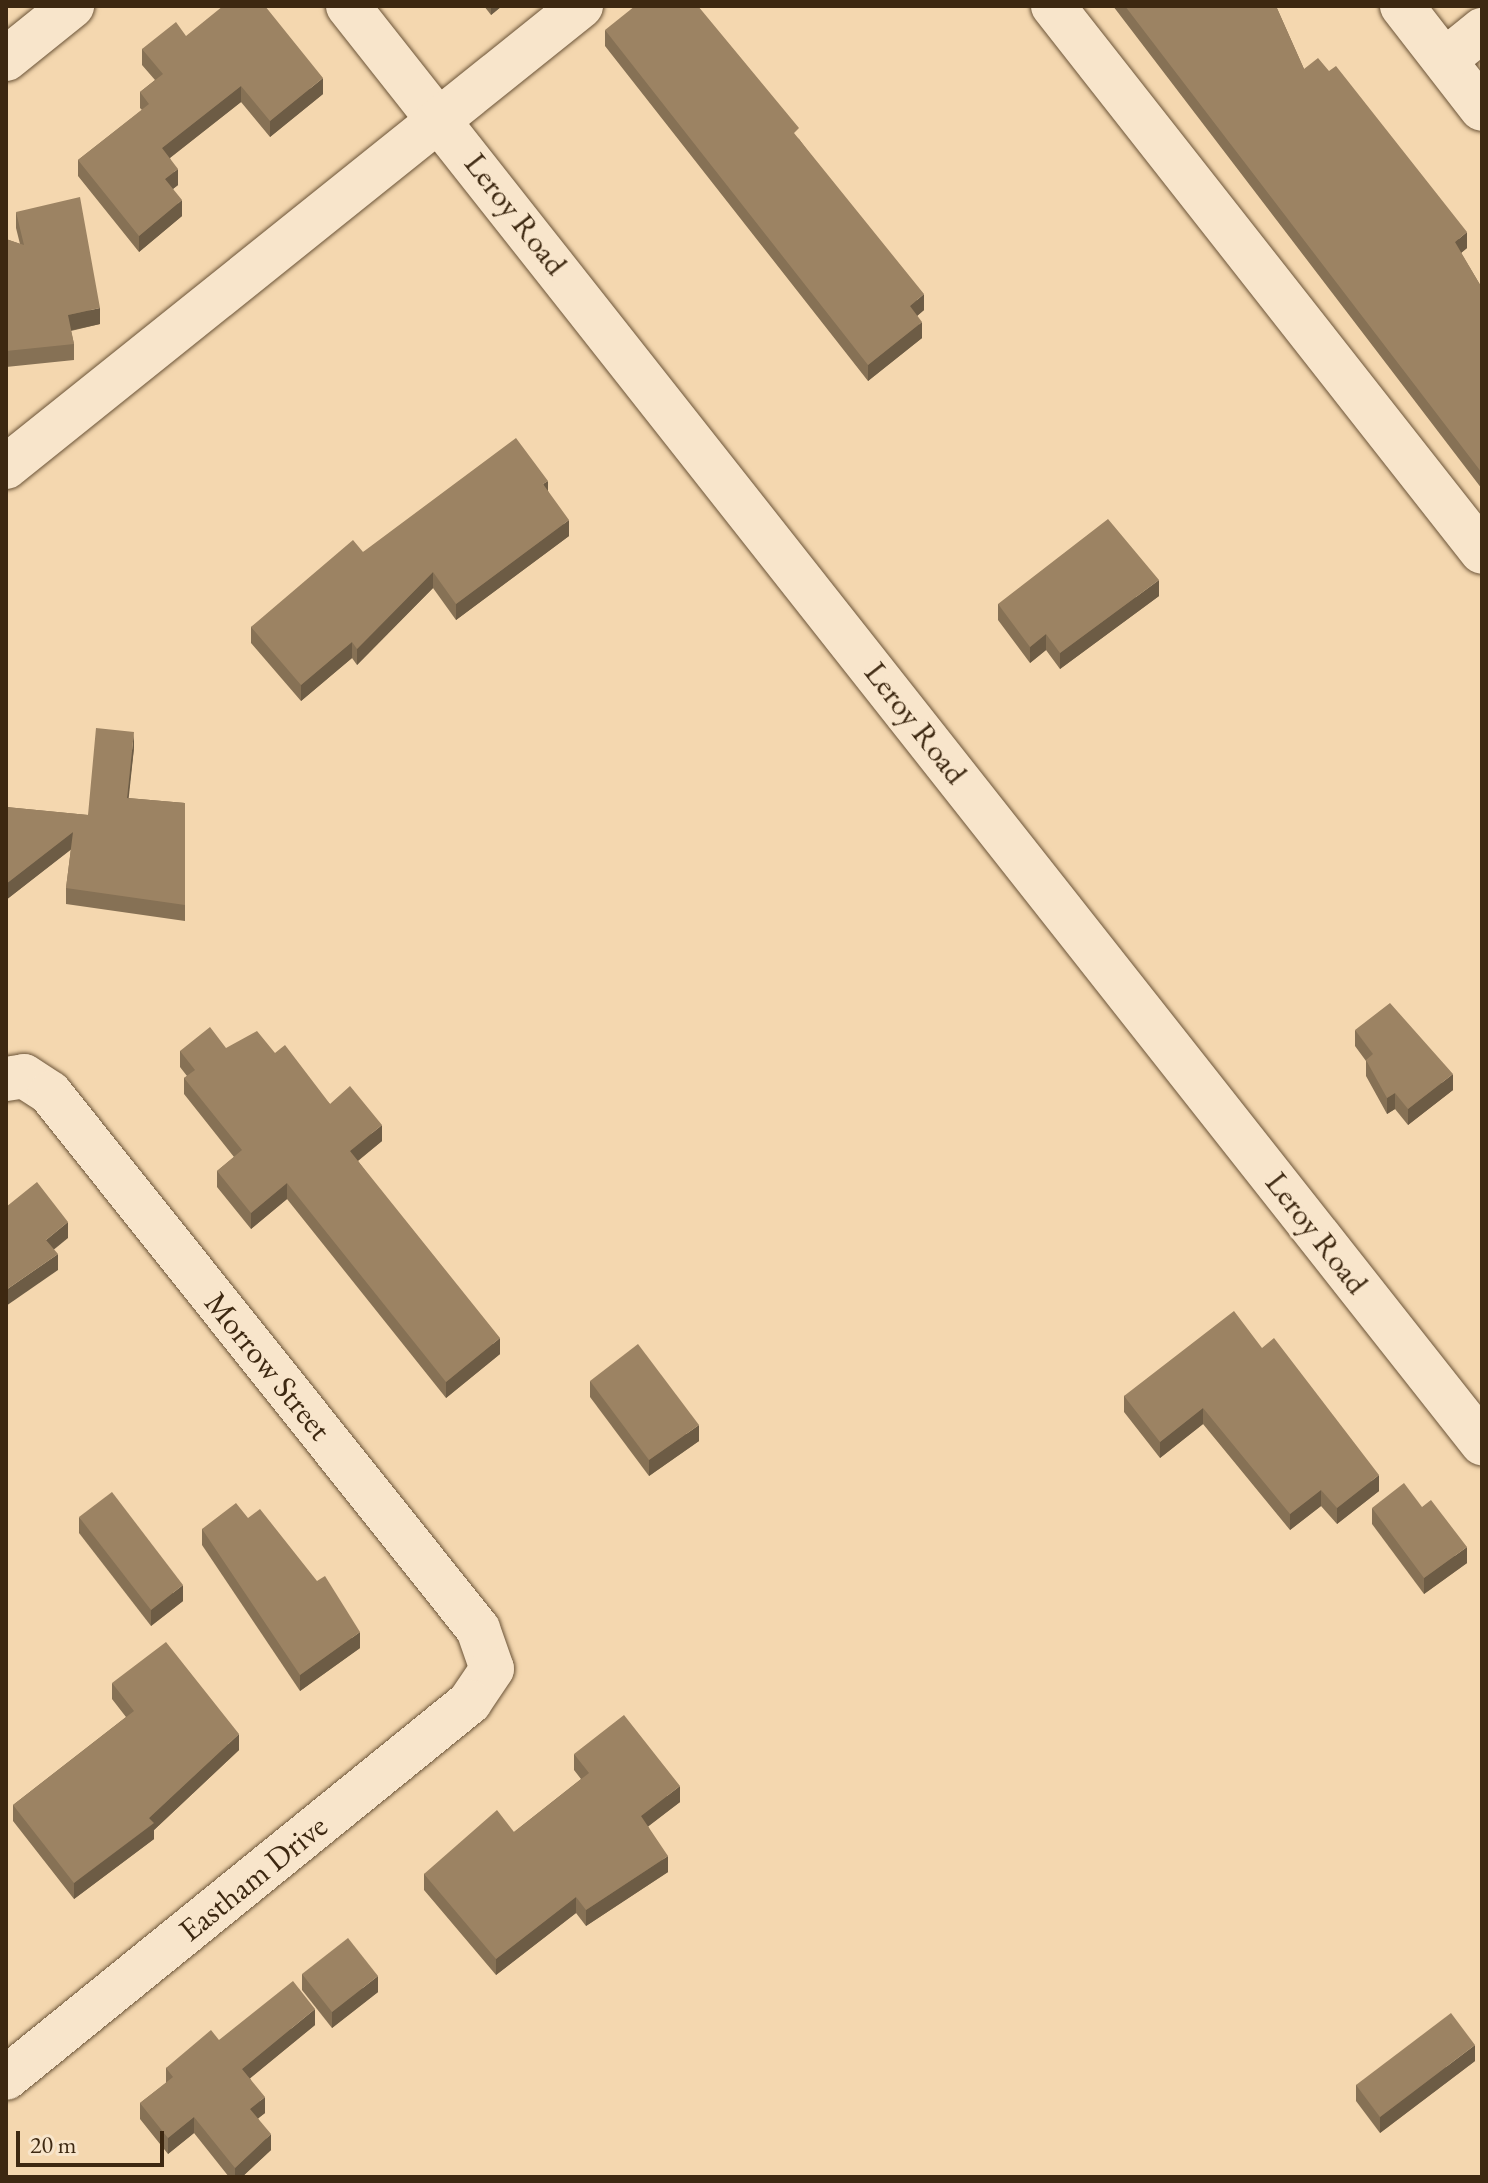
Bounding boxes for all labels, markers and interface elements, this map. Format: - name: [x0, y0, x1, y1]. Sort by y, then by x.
- street label: Leroy Road: [456, 145, 576, 283]
- street label: Leroy Road: [856, 654, 976, 792]
- street label: Leroy Road: [1257, 1164, 1377, 1302]
- street label: Morrow Street: [197, 1284, 339, 1448]
- street label: Eastham Drive: [171, 1807, 335, 1949]
- scale bar: [20, 2115, 168, 2165]
- text: 20 m: [30, 2129, 77, 2160]

